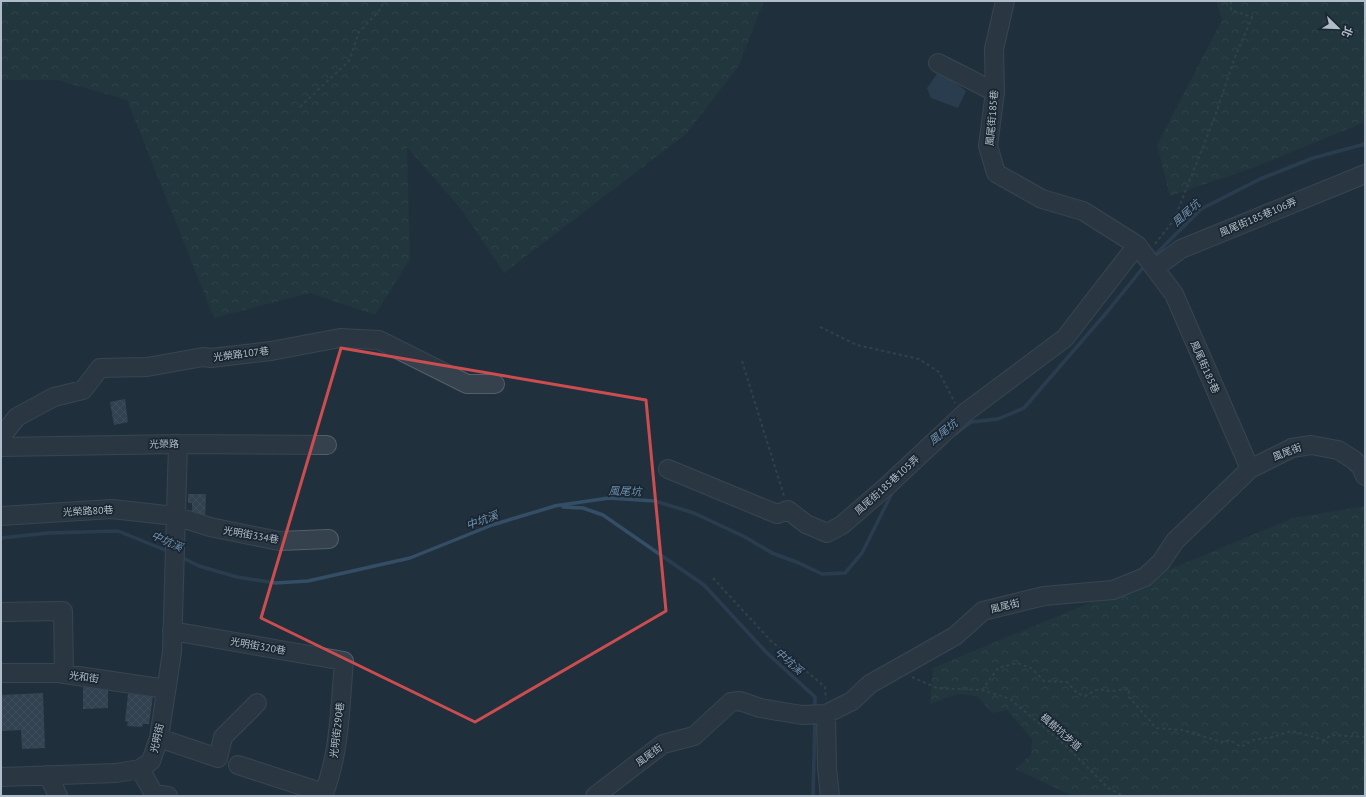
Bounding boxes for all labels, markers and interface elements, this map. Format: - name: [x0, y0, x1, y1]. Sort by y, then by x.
- north arrow: [1318, 8, 1358, 48]
- text: 北: [1339, 24, 1356, 40]
- street label: 風尾街185巷: [983, 89, 1001, 147]
- water label: 風尾坑: [1169, 195, 1204, 229]
- street label: 風尾街185巷106弄: [1217, 195, 1299, 239]
- street label: 風尾街185巷: [1188, 339, 1222, 395]
- street label: 光榮路107巷: [212, 344, 270, 364]
- water label: 風尾坑: [926, 415, 962, 448]
- street label: 光榮路: [149, 437, 179, 451]
- street label: 風尾街: [1271, 441, 1303, 463]
- street label: 風尾街185巷105弄: [852, 452, 922, 518]
- water label: 風尾坑: [608, 483, 644, 499]
- street label: 光榮路80巷: [62, 503, 114, 519]
- water label: 中坑溪: [464, 507, 502, 532]
- street label: 光明街334巷: [222, 524, 280, 546]
- water label: 中坑溪: [149, 528, 187, 555]
- street label: 風尾街: [989, 596, 1021, 616]
- street label: 光明街320巷: [229, 635, 287, 657]
- water label: 中坑溪: [772, 645, 807, 679]
- street label: 光和街: [68, 668, 100, 686]
- street label: 光明街290巷: [327, 701, 347, 759]
- street label: 楓樹坑步道: [1038, 711, 1084, 753]
- street label: 光明街: [147, 722, 167, 754]
- street label: 風尾街: [633, 741, 665, 769]

